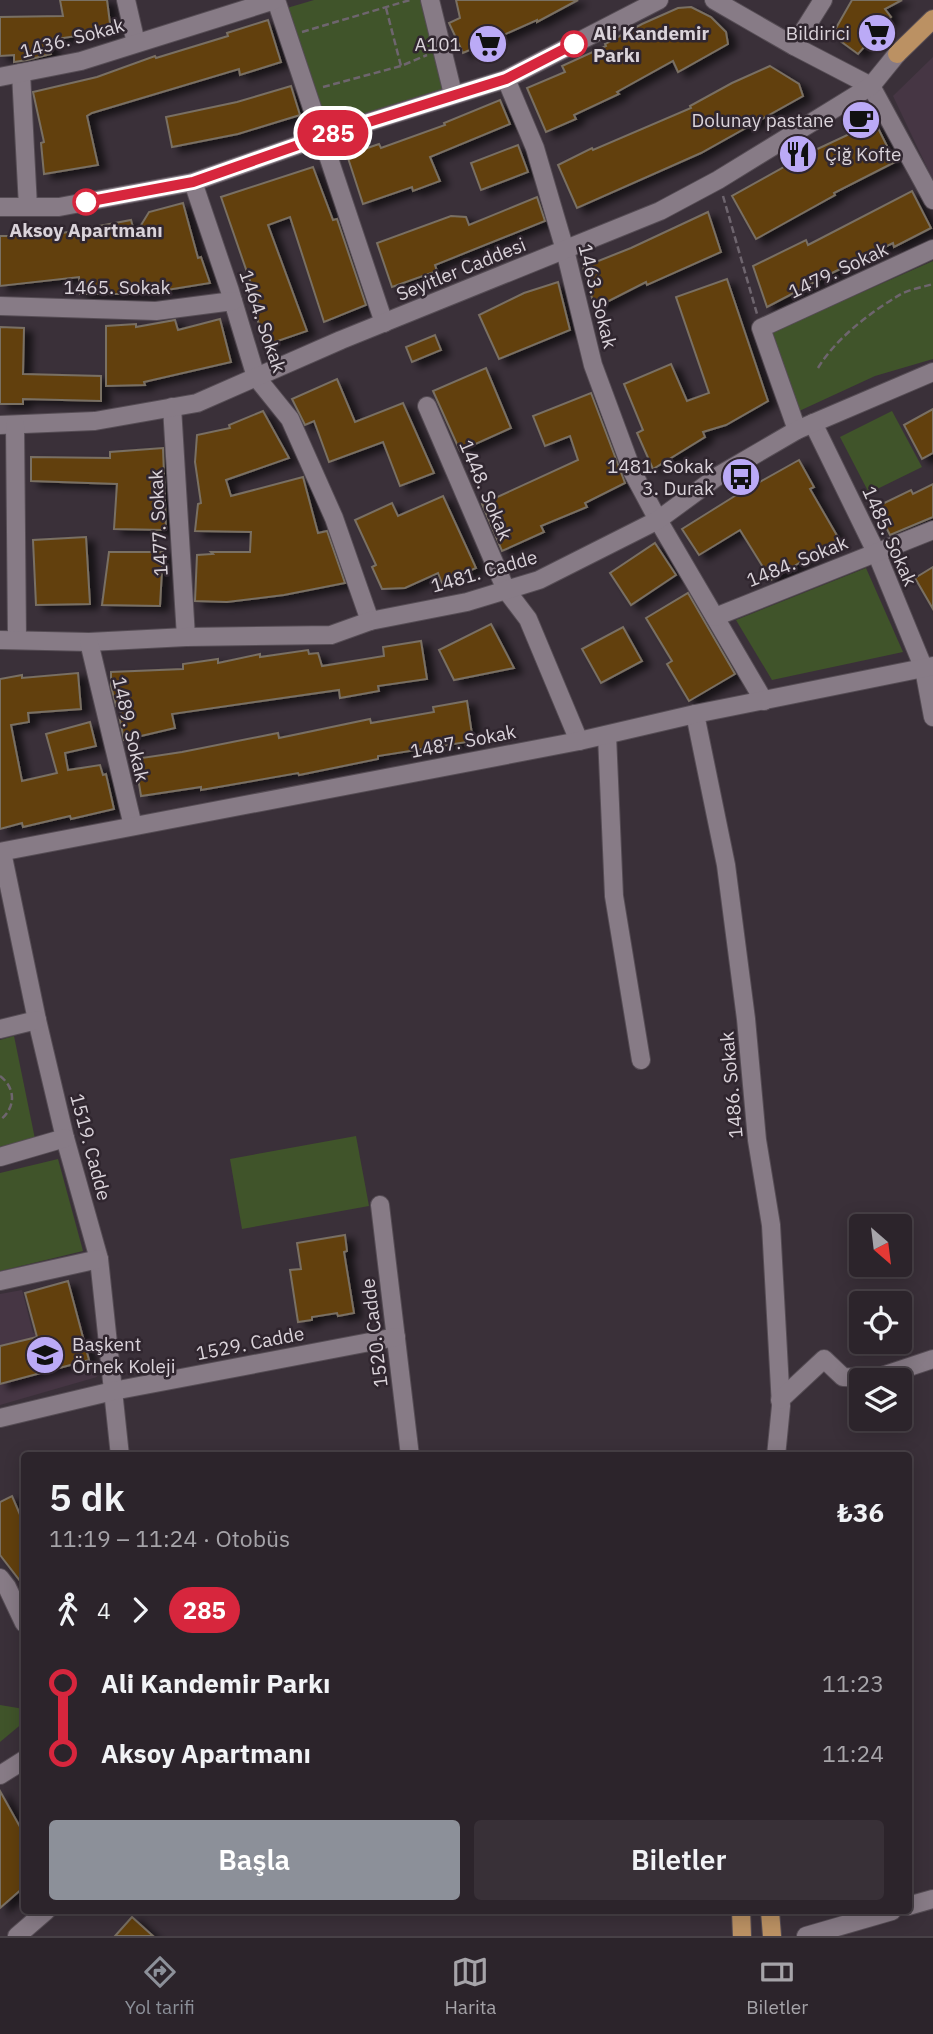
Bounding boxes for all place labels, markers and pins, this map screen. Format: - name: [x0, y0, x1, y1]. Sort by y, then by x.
- supermarket icon: Bildirici: [856, 12, 898, 54]
- place label: Ali Kandemir Parkı: [593, 21, 710, 67]
- place label: Bildirici: [786, 21, 850, 45]
- supermarket icon: A101: [467, 23, 509, 65]
- marker: Ali Kandemir Parkı: [561, 31, 587, 57]
- place label: A101: [415, 32, 461, 56]
- cafe icon: Dolunay pastane: [840, 99, 882, 141]
- place label: Dolunay pastane: [692, 108, 834, 132]
- restaurant icon: Çiğ Kofte: [777, 133, 819, 175]
- place label: Çiğ Kofte: [825, 142, 901, 166]
- marker: Aksoy Apartmanı: [73, 189, 99, 215]
- place label: Aksoy Apartmanı: [9, 218, 163, 242]
- place label: 1481. Sokak 3. Durak: [607, 454, 714, 500]
- bus stop icon: 1481. Sokak 3. Durak: [720, 456, 762, 498]
- place label: Başkent Örnek Koleji: [72, 1332, 175, 1378]
- school or university icon: Başkent Örnek Koleji: [24, 1334, 66, 1376]

